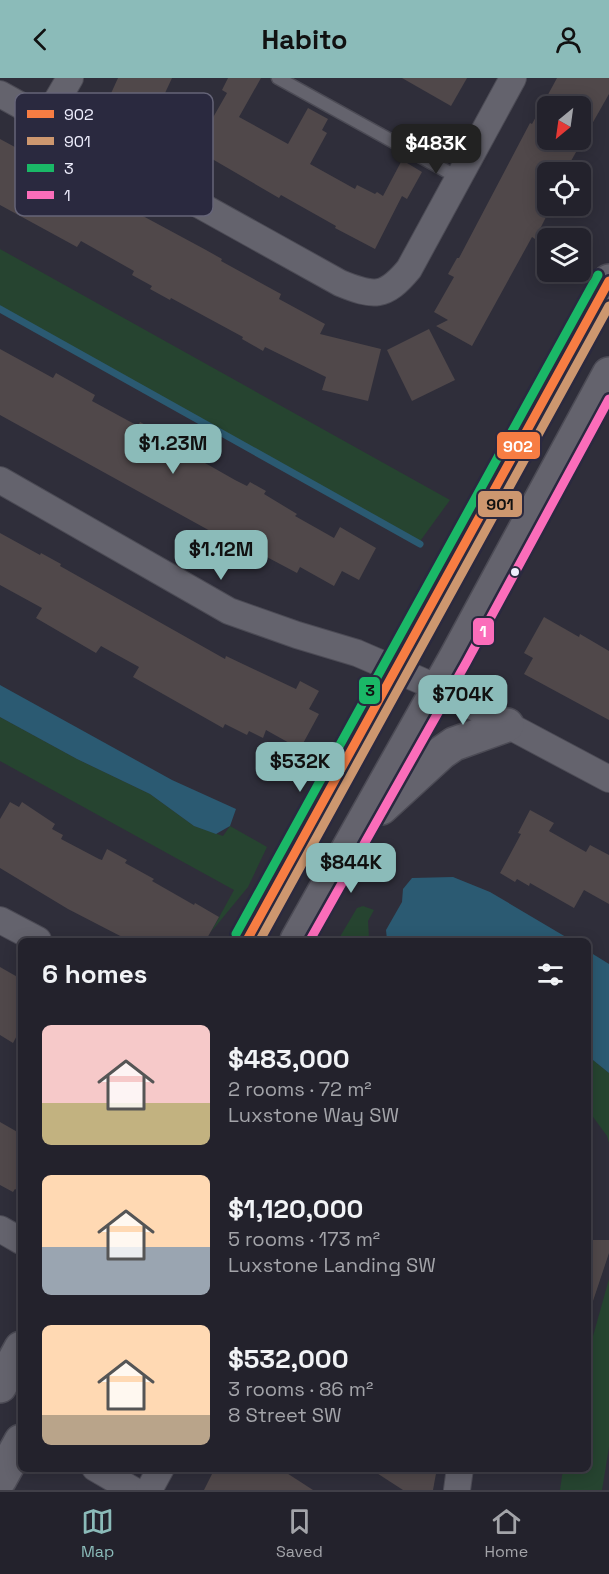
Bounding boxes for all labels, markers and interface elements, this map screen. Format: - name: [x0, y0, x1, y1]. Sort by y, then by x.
- text: Habito: [261, 22, 348, 57]
- icon: back: [24, 23, 57, 56]
- icon: person: [552, 23, 585, 56]
- legend: [15, 93, 213, 216]
- north arrow: [537, 96, 591, 150]
- map controls: [537, 96, 591, 282]
- text: 902: [64, 104, 94, 125]
- pin: $483K: [394, 124, 478, 175]
- text: $483K: [405, 130, 467, 156]
- text: 901: [64, 131, 91, 152]
- text: 3: [64, 158, 74, 179]
- button: locate: [537, 162, 591, 216]
- text: 1: [64, 185, 71, 206]
- button: layers: [537, 228, 591, 282]
- pin: $1.23M: [124, 424, 222, 475]
- text: $1.23M: [139, 430, 207, 456]
- line badge: 902: [496, 431, 541, 460]
- text: 902: [503, 436, 533, 457]
- line badge: 901: [477, 490, 523, 518]
- text: 901: [486, 494, 514, 515]
- pin: $1.12M: [172, 530, 270, 581]
- text: $1.12M: [189, 536, 253, 562]
- unlabelled marker: [509, 566, 521, 578]
- line badge: 1: [472, 617, 495, 646]
- text: 1: [479, 621, 487, 642]
- pin: $704K: [421, 675, 505, 726]
- line badge: 3: [358, 676, 381, 705]
- text: 3: [365, 680, 375, 701]
- text: $704K: [432, 681, 494, 707]
- pin: $532K: [258, 742, 342, 793]
- text: $532K: [270, 748, 330, 774]
- pin: $844K: [309, 843, 393, 894]
- text: $844K: [320, 849, 382, 875]
- text: 6 homes: [42, 957, 147, 991]
- icon: filters: [534, 958, 567, 991]
- text: $483,000: [228, 1042, 350, 1076]
- icon: home: [90, 1049, 162, 1121]
- text: 2 rooms · 72 m²: [228, 1076, 372, 1102]
- text: Luxstone Way SW: [228, 1102, 399, 1128]
- text: $1,120,000: [228, 1192, 363, 1226]
- icon: home: [90, 1199, 162, 1271]
- text: 5 rooms · 173 m²: [228, 1226, 380, 1252]
- text: Luxstone Landing SW: [228, 1252, 436, 1278]
- text: $532,000: [228, 1342, 348, 1376]
- icon: home: [90, 1349, 162, 1421]
- text: 3 rooms · 86 m²: [228, 1376, 373, 1402]
- text: 8 Street SW: [228, 1402, 342, 1428]
- tab: Map: [81, 1505, 114, 1562]
- tab: Saved: [276, 1505, 323, 1562]
- tab: Home: [484, 1505, 528, 1562]

